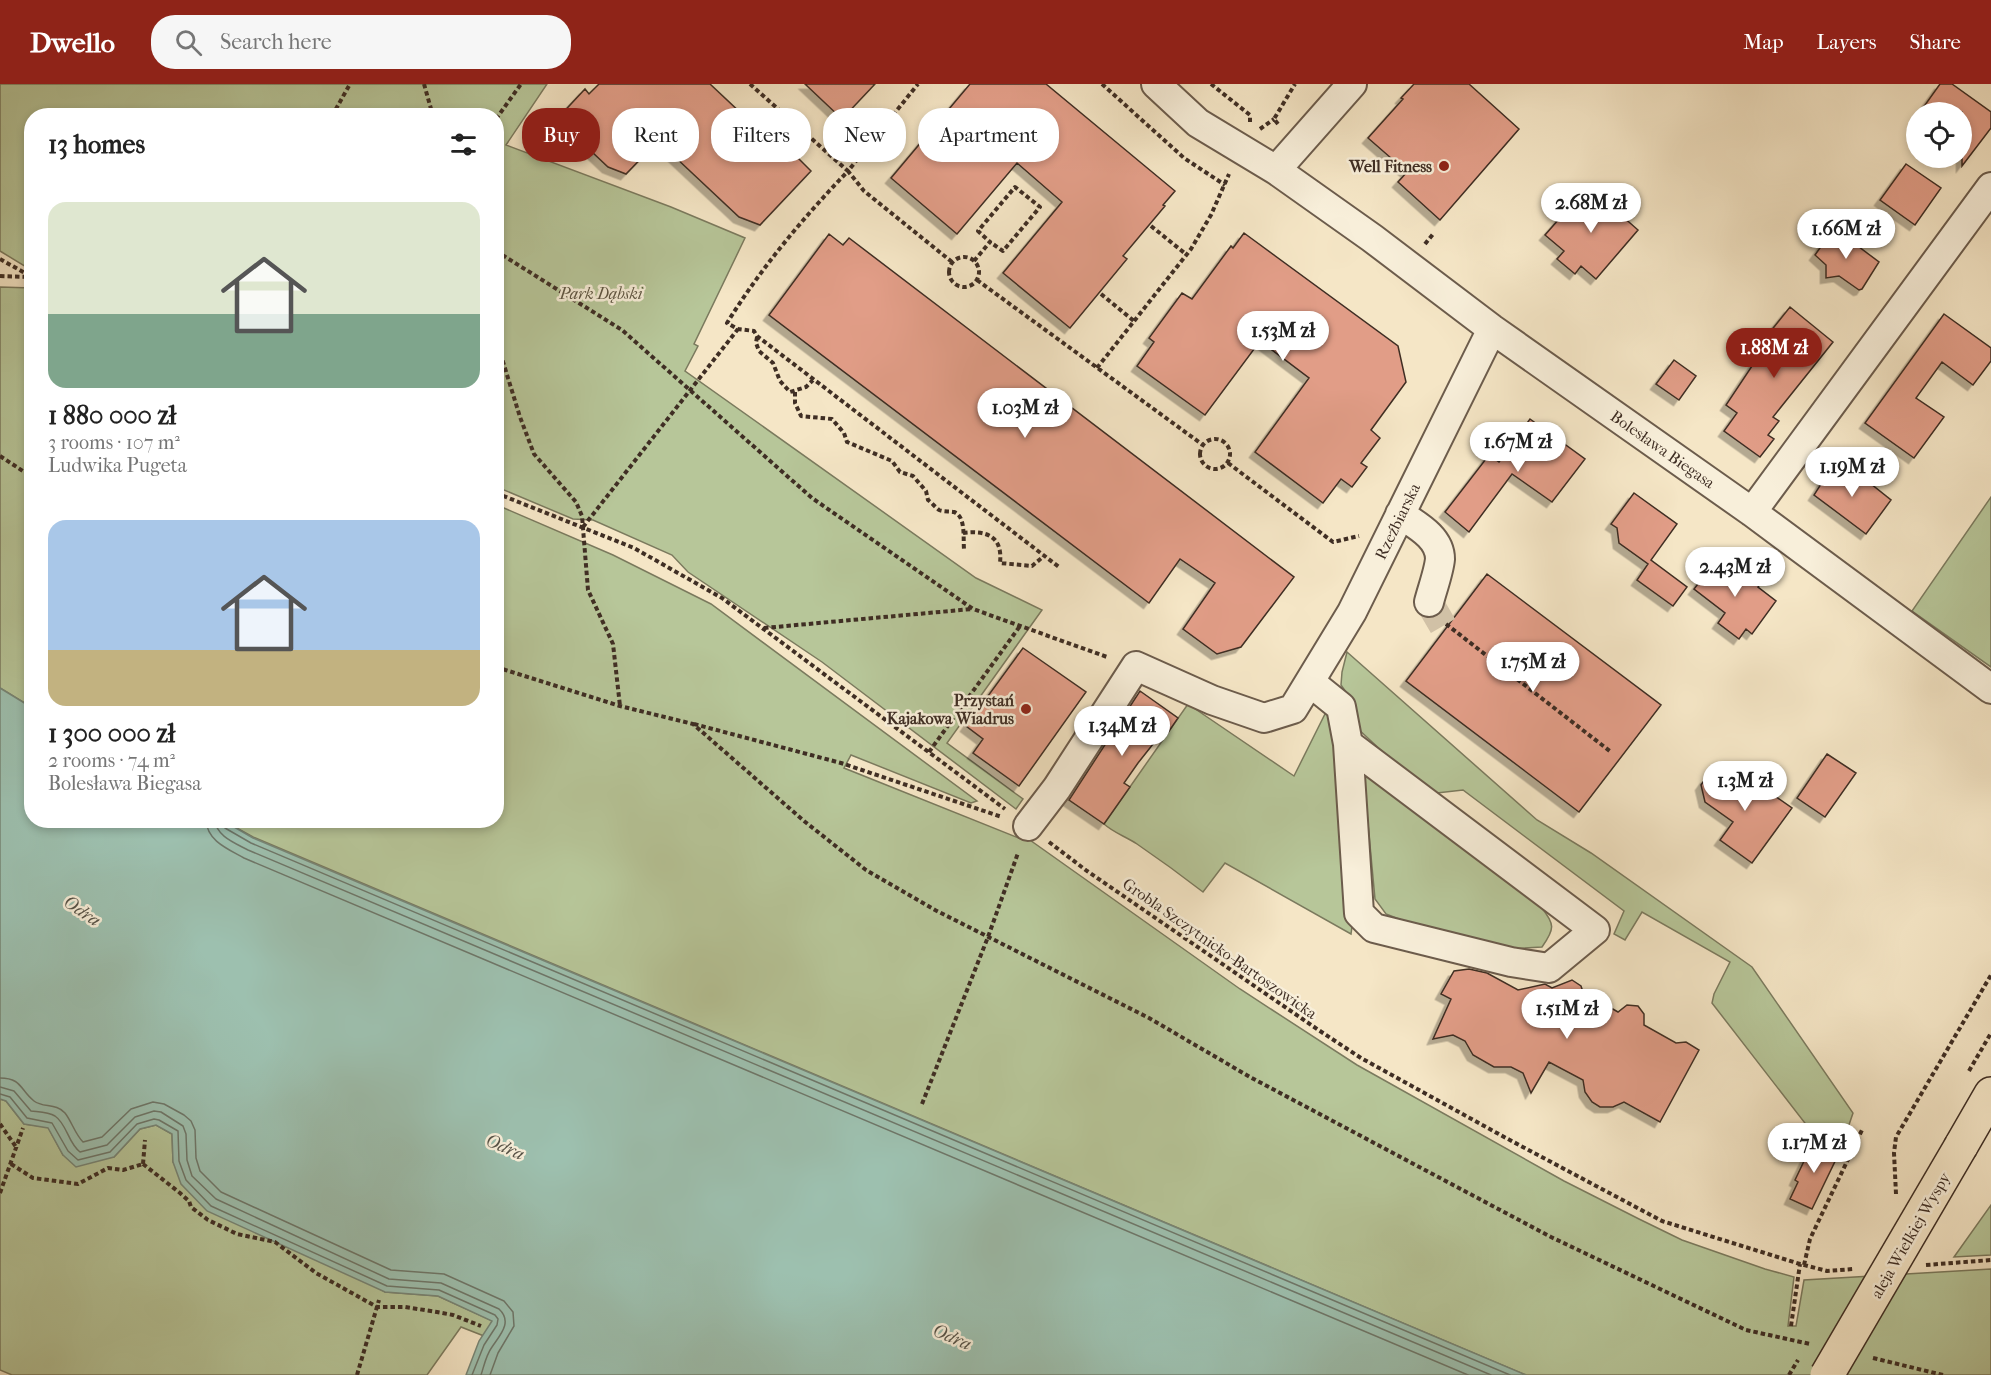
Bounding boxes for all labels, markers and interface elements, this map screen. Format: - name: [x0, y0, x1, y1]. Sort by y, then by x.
- search box: [151, 15, 571, 69]
- text: Dwello: [30, 26, 115, 59]
- icon: search: [172, 26, 205, 59]
- text: Search here: [220, 29, 332, 55]
- text: Map: [1743, 30, 1784, 54]
- text: Layers: [1817, 30, 1876, 54]
- text: Share: [1909, 30, 1961, 54]
- map controls: [1906, 102, 1972, 168]
- button: locate: [1906, 102, 1972, 168]
- chip: Buy: [522, 108, 600, 162]
- chip: Rent: [612, 108, 699, 162]
- chip: Filters: [711, 108, 811, 162]
- chip: New: [823, 108, 906, 162]
- chip: Apartment: [918, 108, 1059, 162]
- icon: filters: [447, 128, 480, 161]
- text: 13 homes: [48, 129, 145, 160]
- place label: Well Fitness: [1348, 157, 1432, 176]
- marker: Well Fitness: [1437, 159, 1451, 173]
- pin: 2.68M zł: [1529, 183, 1653, 234]
- text: 2.68M zł: [1555, 191, 1627, 214]
- pin: 1.66M zł: [1784, 209, 1908, 260]
- text: 1.66M zł: [1811, 217, 1881, 240]
- icon: home: [210, 241, 318, 349]
- park label: Park Dąbski: [559, 284, 644, 303]
- pin: 1.53M zł: [1221, 311, 1345, 362]
- text: 1.53M zł: [1251, 319, 1315, 342]
- pin: 1.88M zł: [1712, 328, 1836, 379]
- text: 1.88M zł: [1740, 336, 1808, 359]
- pin: 1.03M zł: [963, 388, 1087, 439]
- text: 1.03M zł: [991, 396, 1059, 419]
- text: 1 880 000 zł: [48, 400, 176, 431]
- street label: Bolesława Biegasa: [1607, 406, 1719, 493]
- pin: 1.67M zł: [1456, 422, 1580, 473]
- text: 1.67M zł: [1484, 430, 1552, 453]
- text: 3 rooms · 107 m²: [48, 431, 180, 454]
- pin: 1.19M zł: [1790, 447, 1914, 498]
- text: Ludwika Pugeta: [48, 454, 187, 477]
- text: 1.19M zł: [1819, 455, 1885, 478]
- street label: Rzeźbiarska: [1371, 479, 1424, 562]
- pin: 2.43M zł: [1673, 547, 1797, 598]
- text: 2.43M zł: [1699, 555, 1771, 578]
- icon: home: [210, 559, 318, 667]
- pin: 1.75M zł: [1471, 642, 1595, 693]
- text: 1.75M zł: [1500, 650, 1566, 673]
- place label: Przystań Kajakowa Wiadrus: [887, 691, 1015, 728]
- marker: Przystań Kajakowa Wiadrus: [1019, 702, 1033, 716]
- pin: 1.34M zł: [1060, 706, 1184, 757]
- text: 1.34M zł: [1088, 714, 1156, 737]
- text: 1 300 000 zł: [48, 718, 175, 749]
- text: 2 rooms · 74 m²: [48, 749, 175, 772]
- pin: 1.3M zł: [1690, 761, 1800, 812]
- text: 1.3M zł: [1717, 769, 1773, 792]
- text: Bolesława Biegasa: [48, 772, 201, 795]
- street label: Grobla Szczytnicko-Bartoszowicka: [1119, 874, 1321, 1023]
- water label: Odra: [59, 892, 104, 931]
- pin: 1.51M zł: [1505, 989, 1629, 1040]
- text: 1.51M zł: [1536, 997, 1598, 1020]
- pin: 1.17M zł: [1752, 1123, 1876, 1174]
- water label: Odra: [482, 1130, 527, 1165]
- text: 1.17M zł: [1782, 1131, 1846, 1154]
- street label: aleja Wielkiej Wyspy: [1867, 1169, 1954, 1301]
- water label: Odra: [929, 1320, 974, 1355]

